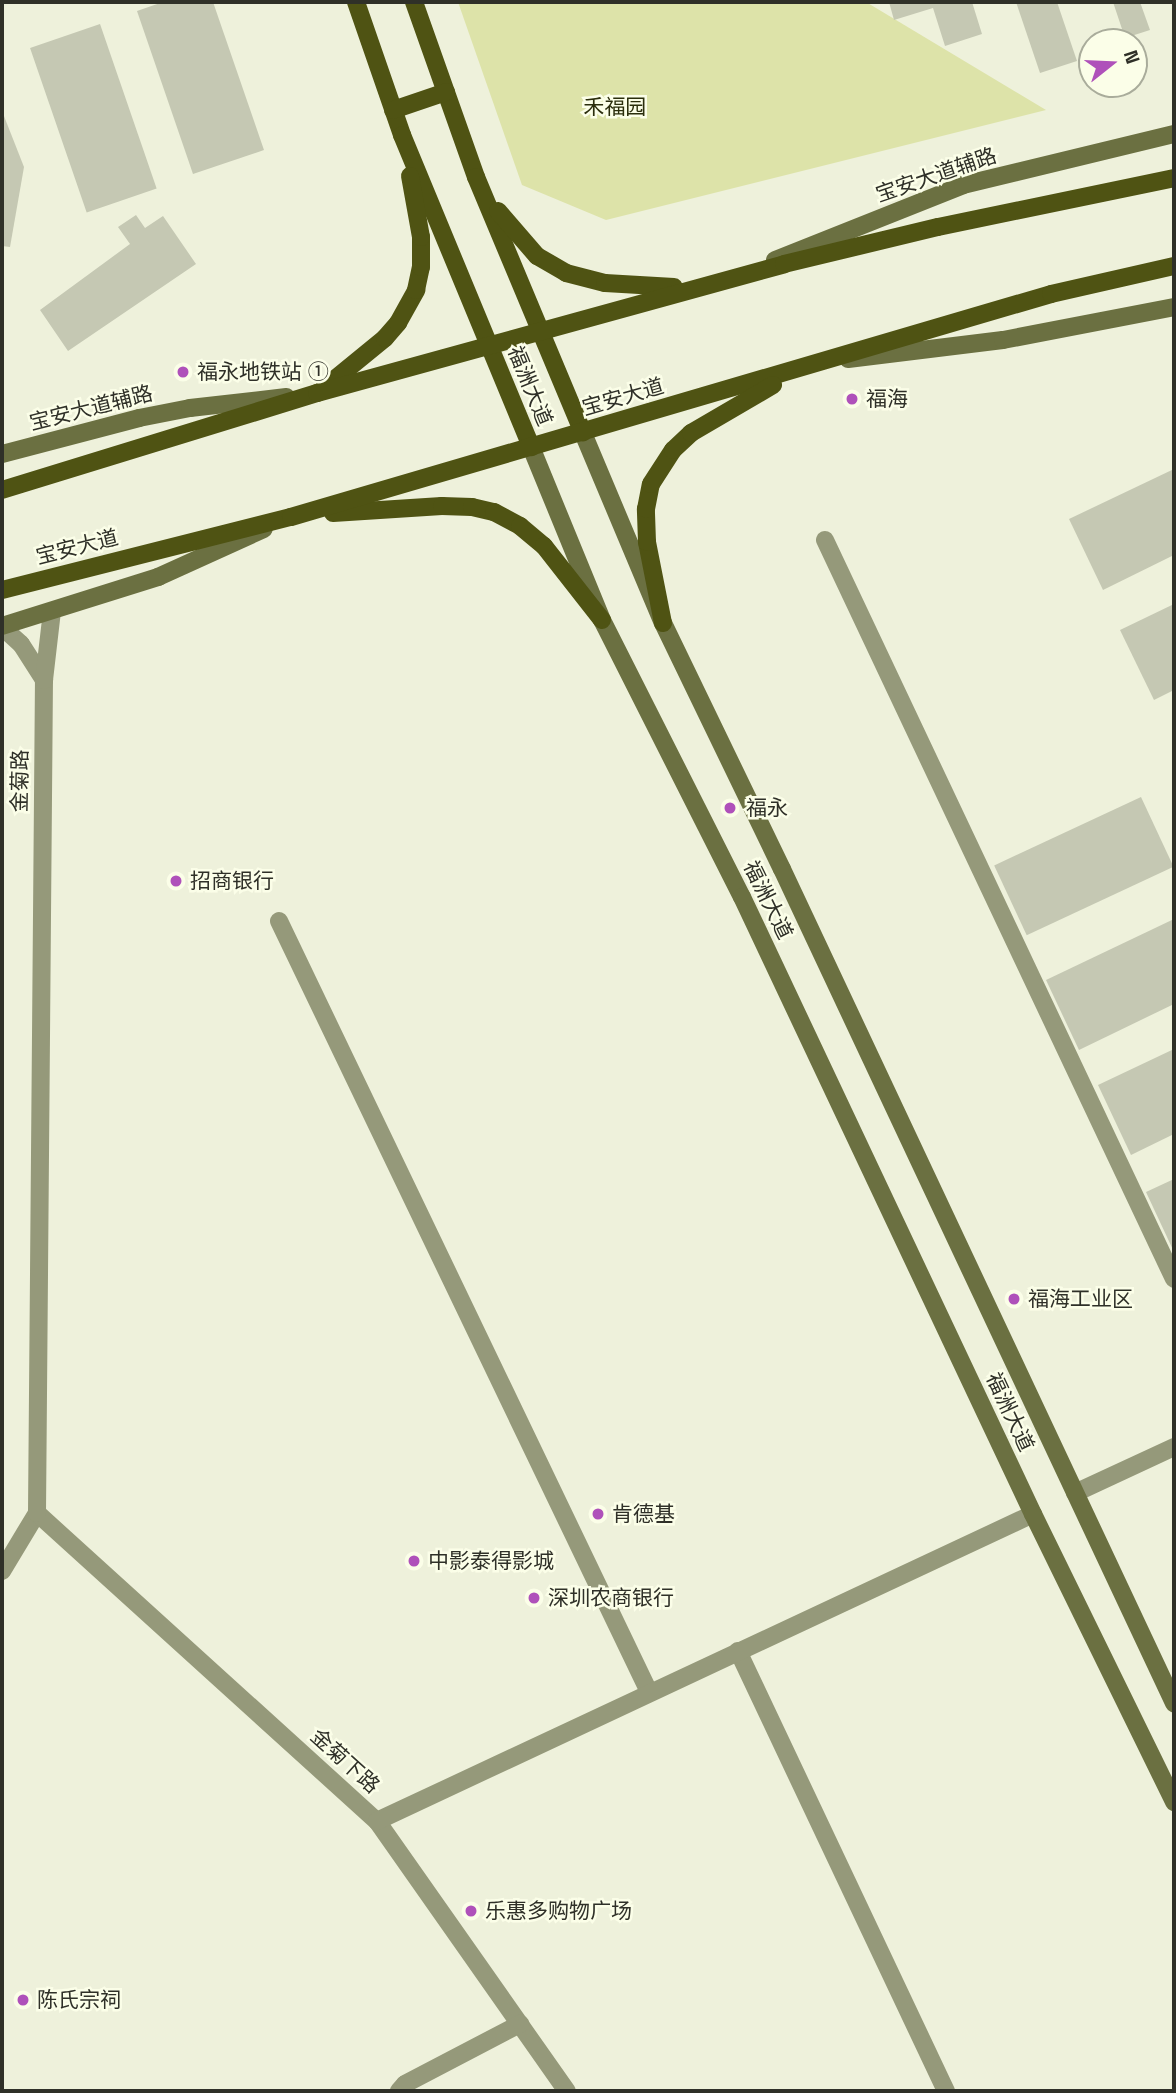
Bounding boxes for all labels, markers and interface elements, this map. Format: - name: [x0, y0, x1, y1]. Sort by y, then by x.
- north arrow: [1078, 28, 1148, 98]
- text: N: [1118, 47, 1145, 67]
- park label: 禾福园: [584, 94, 646, 120]
- street label: 宝安大道辅路: [872, 143, 1000, 207]
- street label: 福洲大道: [503, 342, 557, 430]
- place label: 福永地铁站 ①: [197, 359, 328, 385]
- marker: 福永地铁站 ①: [175, 364, 191, 380]
- street label: 宝安大道: [579, 373, 667, 421]
- street label: 宝安大道辅路: [27, 381, 155, 435]
- place label: 福海: [866, 386, 908, 412]
- marker: 福海: [844, 391, 860, 407]
- street label: 宝安大道: [33, 525, 121, 569]
- street label: 金菊路: [7, 749, 33, 813]
- place label: 福永: [746, 795, 788, 821]
- marker: 福永: [720, 798, 740, 818]
- street label: 福洲大道: [738, 857, 798, 943]
- place label: 招商银行: [190, 868, 274, 894]
- marker: 招商银行: [168, 873, 184, 889]
- place label: 福海工业区: [1028, 1286, 1133, 1312]
- marker: 福海工业区: [1006, 1291, 1022, 1307]
- street label: 福洲大道: [981, 1369, 1039, 1455]
- place label: 肯德基: [612, 1501, 675, 1527]
- marker: 肯德基: [590, 1506, 606, 1522]
- place label: 中影泰得影城: [428, 1548, 554, 1574]
- marker: 中影泰得影城: [406, 1553, 422, 1569]
- place label: 深圳农商银行: [548, 1585, 674, 1611]
- marker: 深圳农商银行: [526, 1590, 542, 1606]
- street label: 金菊下路: [305, 1724, 385, 1798]
- place label: 乐惠多购物广场: [485, 1898, 632, 1924]
- marker: 乐惠多购物广场: [463, 1903, 479, 1919]
- place label: 陈氏宗祠: [37, 1987, 121, 2013]
- marker: 陈氏宗祠: [15, 1992, 31, 2008]

